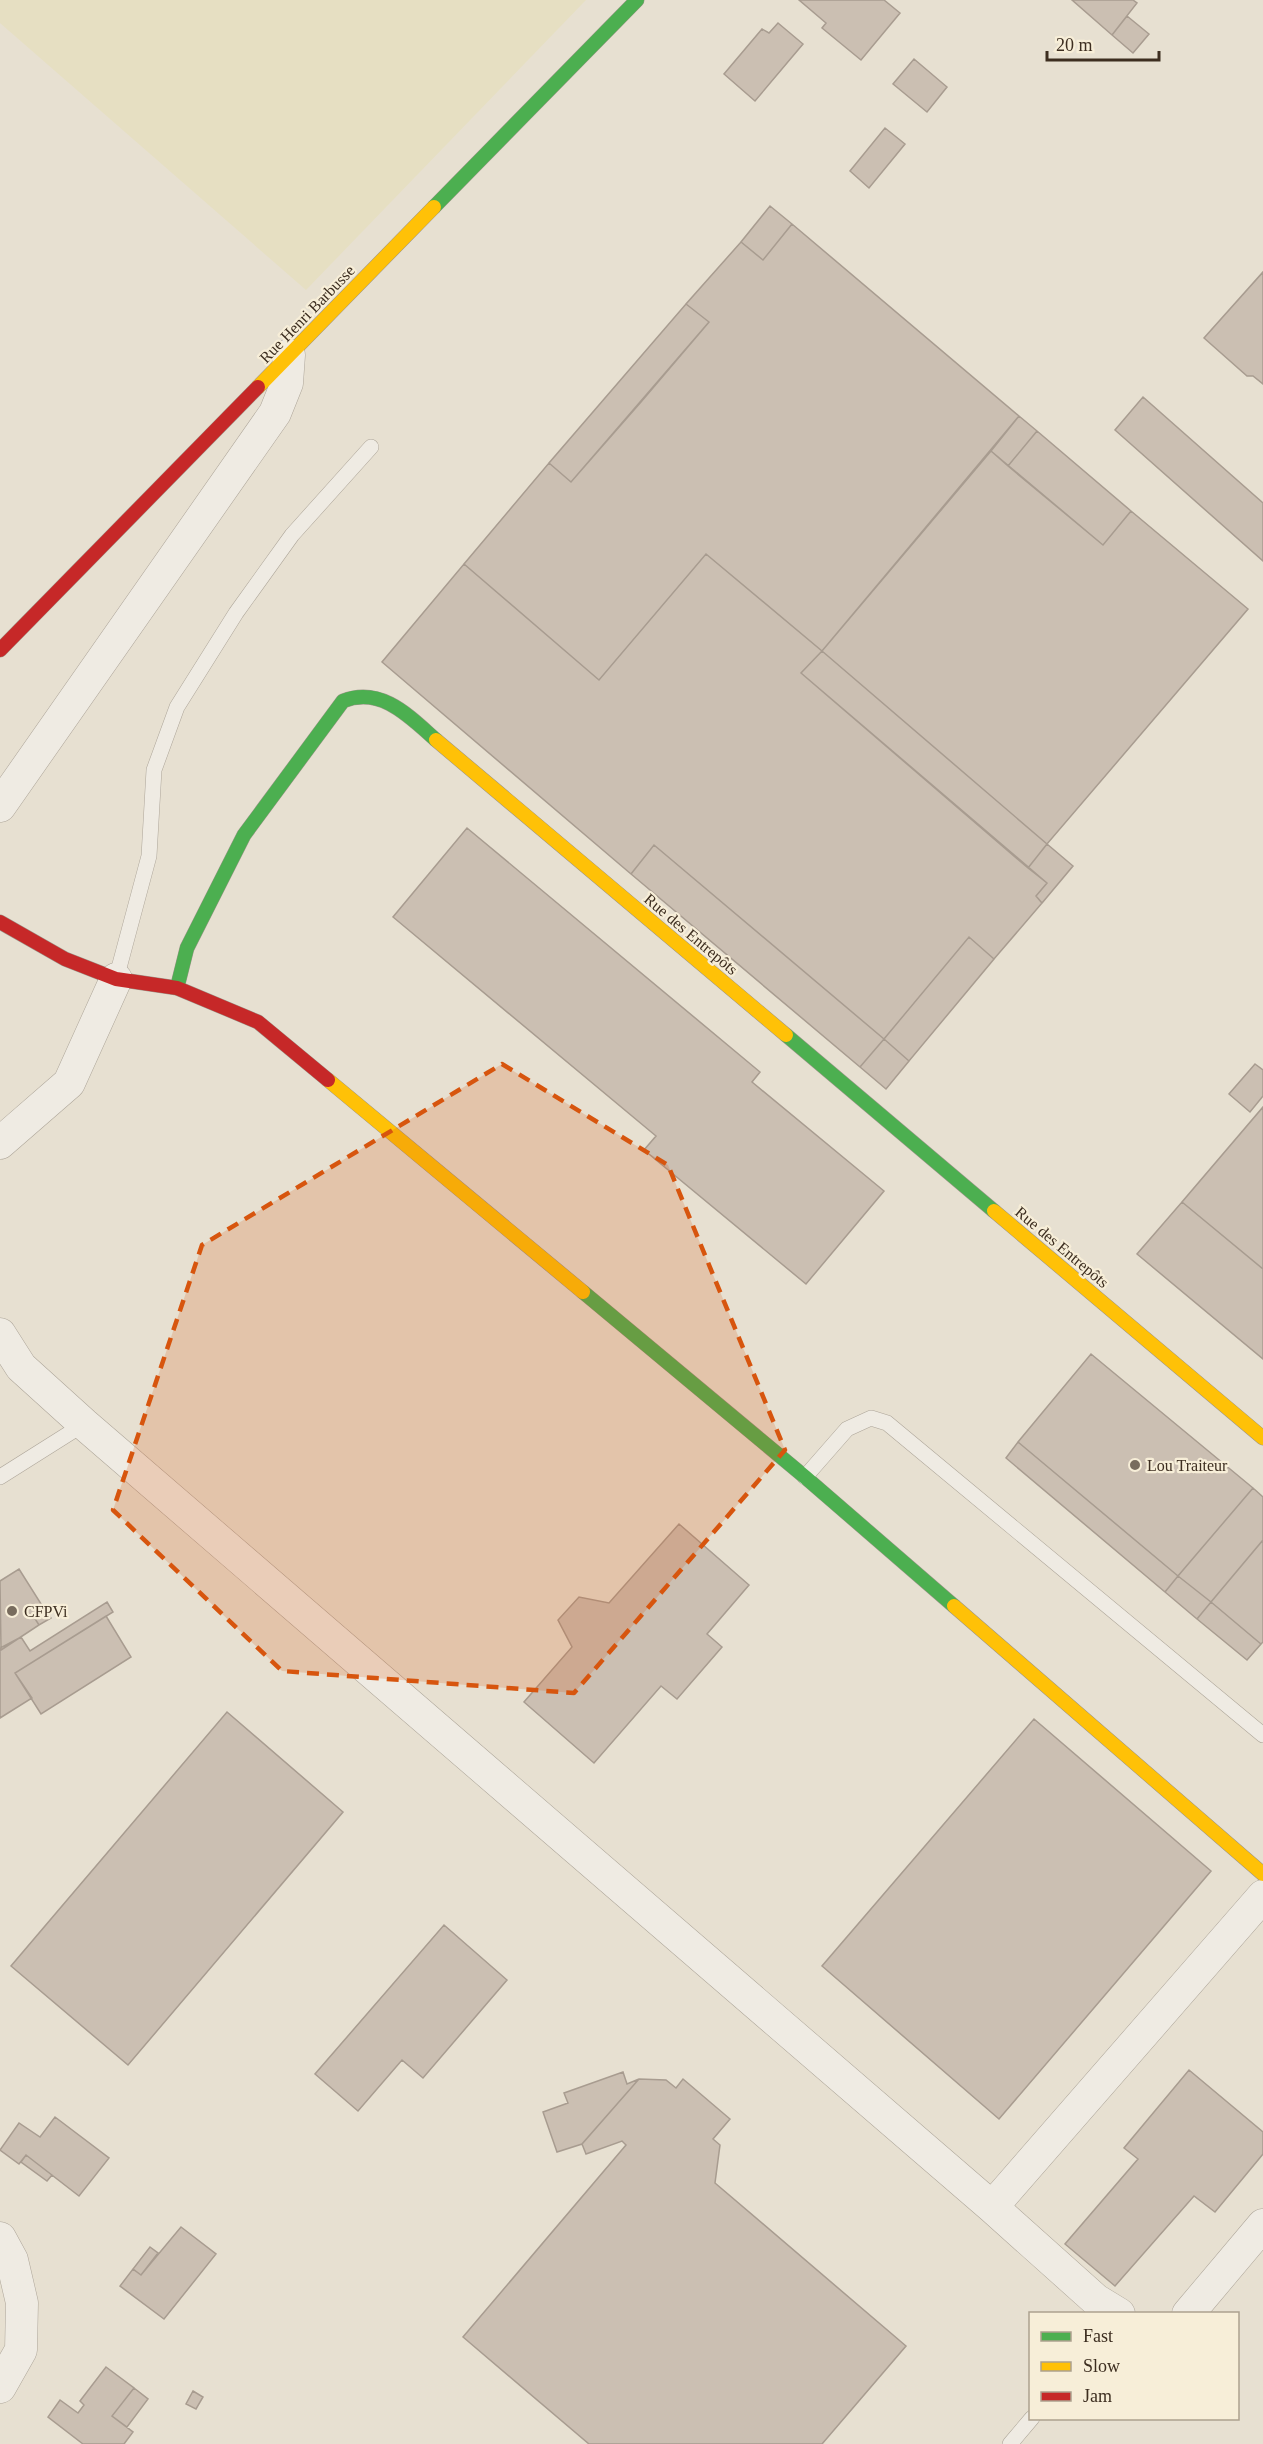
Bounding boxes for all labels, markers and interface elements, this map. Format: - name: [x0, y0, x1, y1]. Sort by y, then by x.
- scale bar: [1047, 24, 1160, 62]
- text: 20 m: [1056, 35, 1093, 55]
- street label: Rue Henri Barbusse: [256, 262, 358, 366]
- street label: Rue des Entrepôts: [640, 890, 741, 979]
- street label: Rue des Entrepôts: [1011, 1203, 1112, 1292]
- place label: Lou Traiteur: [1147, 1457, 1228, 1474]
- marker: Lou Traiteur: [1128, 1458, 1142, 1472]
- place label: CFPVi: [24, 1603, 68, 1620]
- marker: CFPVi: [5, 1604, 19, 1618]
- legend: [1029, 2312, 1239, 2420]
- text: Fast: [1083, 2326, 1113, 2346]
- text: Slow: [1083, 2356, 1120, 2376]
- text: Jam: [1083, 2386, 1112, 2406]

